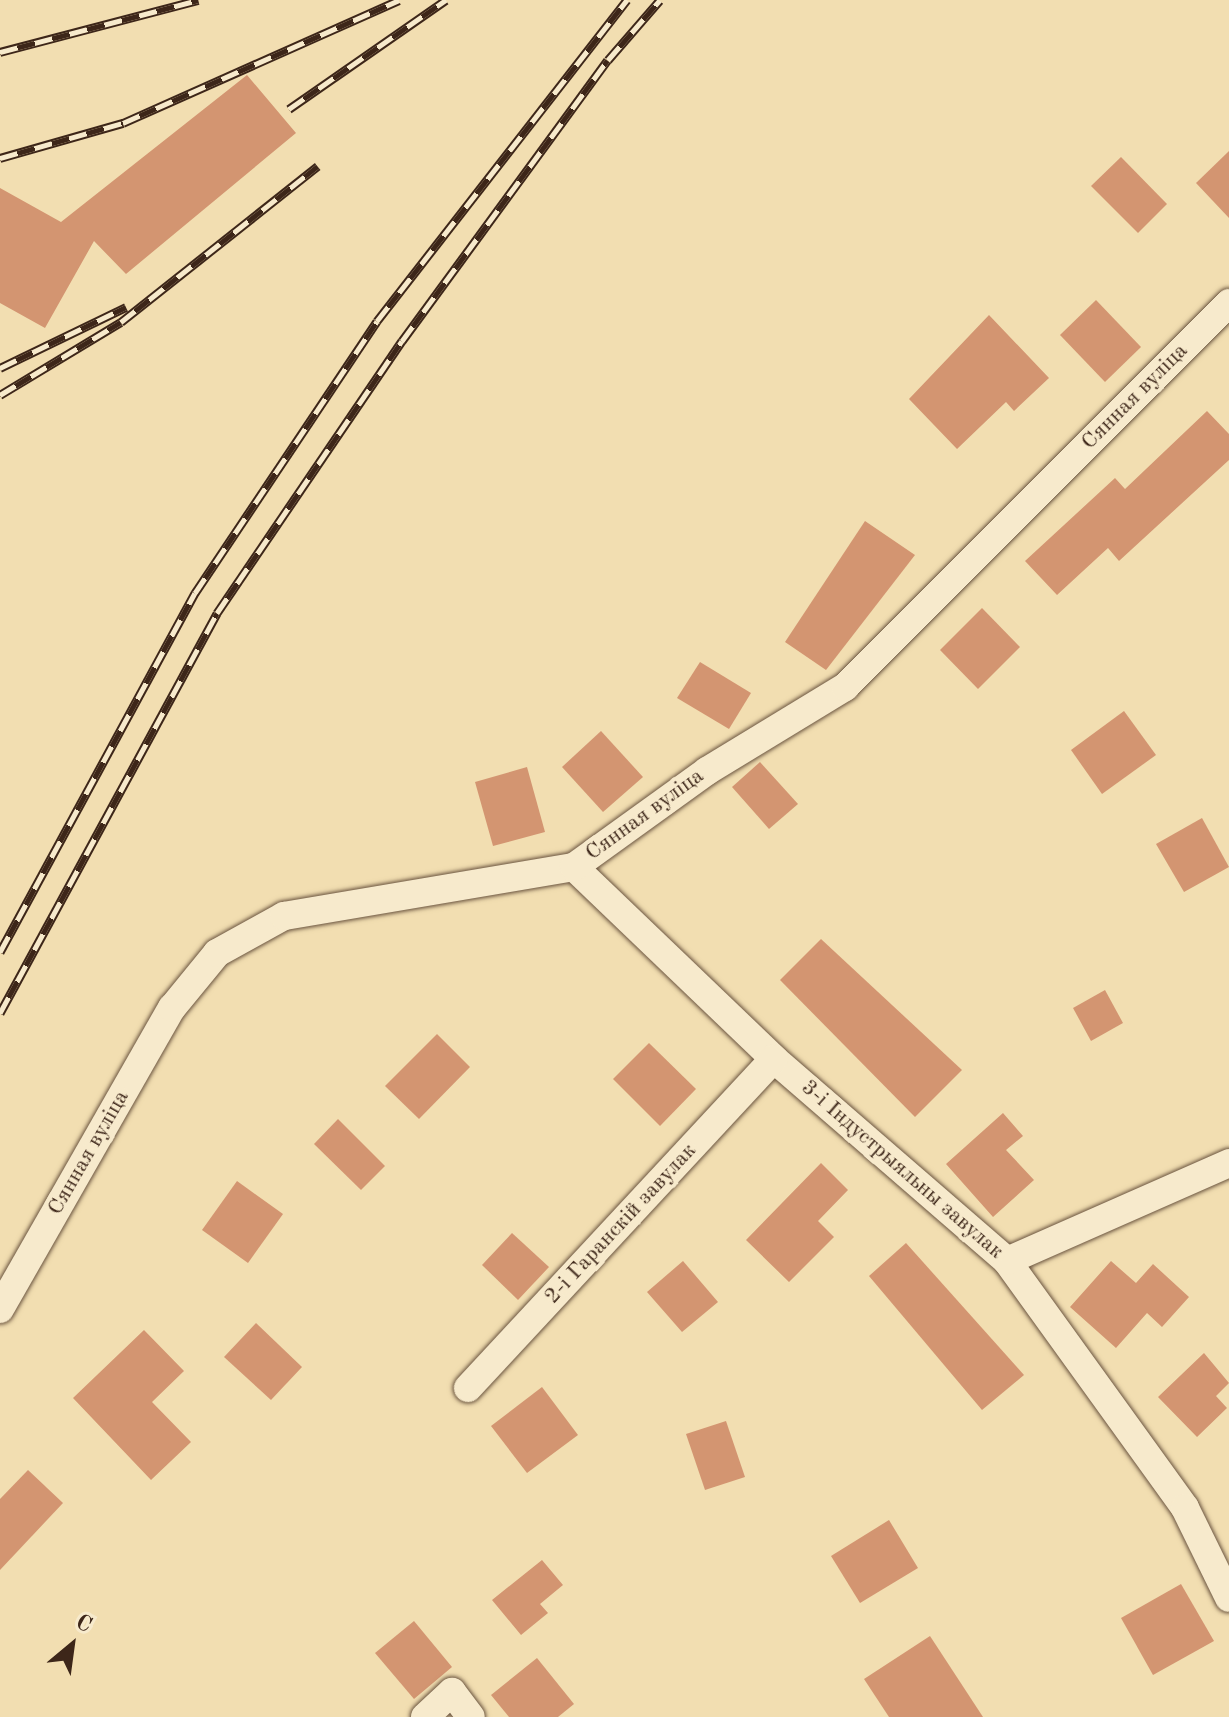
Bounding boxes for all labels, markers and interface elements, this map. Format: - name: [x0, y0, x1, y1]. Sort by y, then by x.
- street label: Сянная вуліца: [1076, 338, 1194, 456]
- street label: Сянная вуліца: [581, 763, 709, 867]
- street label: 3-і Індустрыяльны завулак: [795, 1075, 1009, 1265]
- street label: Сянная вуліца: [43, 1086, 135, 1220]
- street label: 2-і Гаранскій завулак: [540, 1138, 702, 1310]
- north arrow: [32, 1605, 112, 1685]
- text: С: [72, 1611, 95, 1637]

